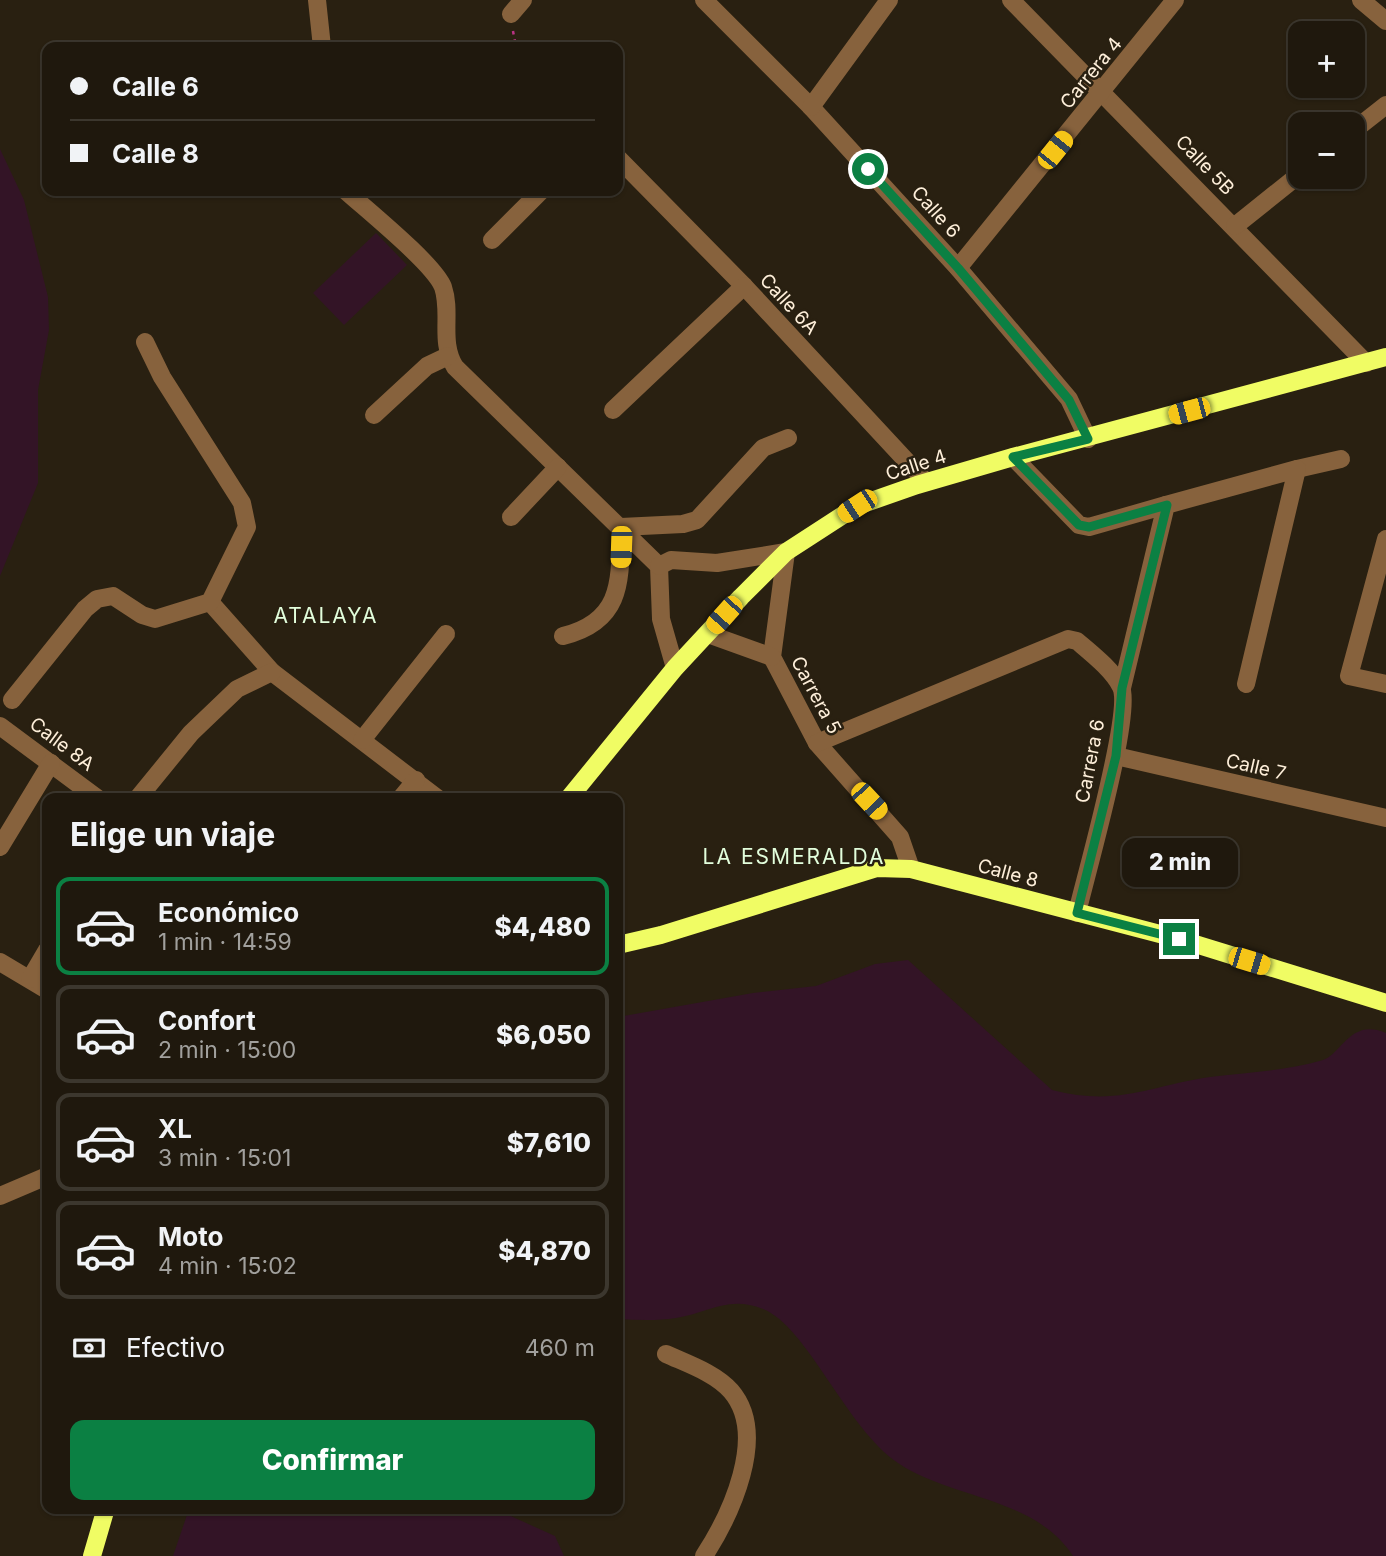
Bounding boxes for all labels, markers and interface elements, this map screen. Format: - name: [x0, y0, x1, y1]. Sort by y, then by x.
- map controls: [1288, 21, 1365, 189]
- button: +: [1288, 21, 1365, 98]
- street label: Carrera 4: [1055, 33, 1127, 113]
- text: Calle 6: [112, 71, 199, 102]
- button: −: [1288, 112, 1365, 189]
- car: [1034, 127, 1077, 173]
- street label: Calle 5B: [1171, 130, 1239, 200]
- text: Calle 8: [112, 138, 199, 169]
- route start: [852, 153, 884, 185]
- street label: Calle 6: [907, 181, 965, 243]
- street label: Calle 6A: [755, 269, 823, 339]
- car: [1166, 395, 1213, 427]
- street label: Calle 4: [883, 444, 949, 486]
- car: [834, 486, 881, 526]
- car: [610, 526, 633, 568]
- car: [703, 592, 746, 638]
- district label: ATALAYA: [274, 603, 378, 628]
- street label: Carrera 5: [786, 652, 846, 738]
- street label: Calle 8A: [25, 712, 99, 776]
- street label: Carrera 6: [1071, 717, 1109, 805]
- street label: Calle 7: [1224, 749, 1288, 785]
- car: [847, 778, 892, 824]
- text: Elige un viaje: [70, 815, 275, 854]
- callout: 2 min: [1121, 838, 1237, 886]
- district label: LA ESMERALDA: [703, 844, 885, 869]
- text: 2 min: [1149, 848, 1211, 876]
- street label: Calle 8: [975, 854, 1041, 892]
- icon: car: [74, 895, 137, 958]
- text: Económico: [158, 897, 299, 928]
- text: $4,480: [494, 911, 591, 942]
- route end: [1163, 923, 1195, 955]
- text: 1 min · 14:59: [158, 928, 292, 956]
- car: [1226, 945, 1273, 977]
- icon: car: [74, 1003, 137, 1066]
- text: Confort: [158, 1005, 256, 1036]
- text: $6,050: [496, 1019, 591, 1050]
- text: 2 min · 15:00: [158, 1036, 296, 1064]
- icon: car: [74, 1111, 137, 1174]
- text: XL: [158, 1113, 192, 1144]
- text: $7,610: [507, 1127, 591, 1158]
- text: 3 min · 15:01: [158, 1144, 291, 1172]
- icon: car: [74, 1219, 137, 1282]
- text: Moto: [158, 1221, 223, 1252]
- text: $4,870: [498, 1235, 591, 1266]
- text: 4 min · 15:02: [158, 1252, 297, 1280]
- icon: cash: [70, 1329, 108, 1367]
- text: Efectivo: [126, 1332, 225, 1363]
- text: 460 m: [525, 1334, 595, 1362]
- button: Confirmar: [70, 1420, 595, 1500]

